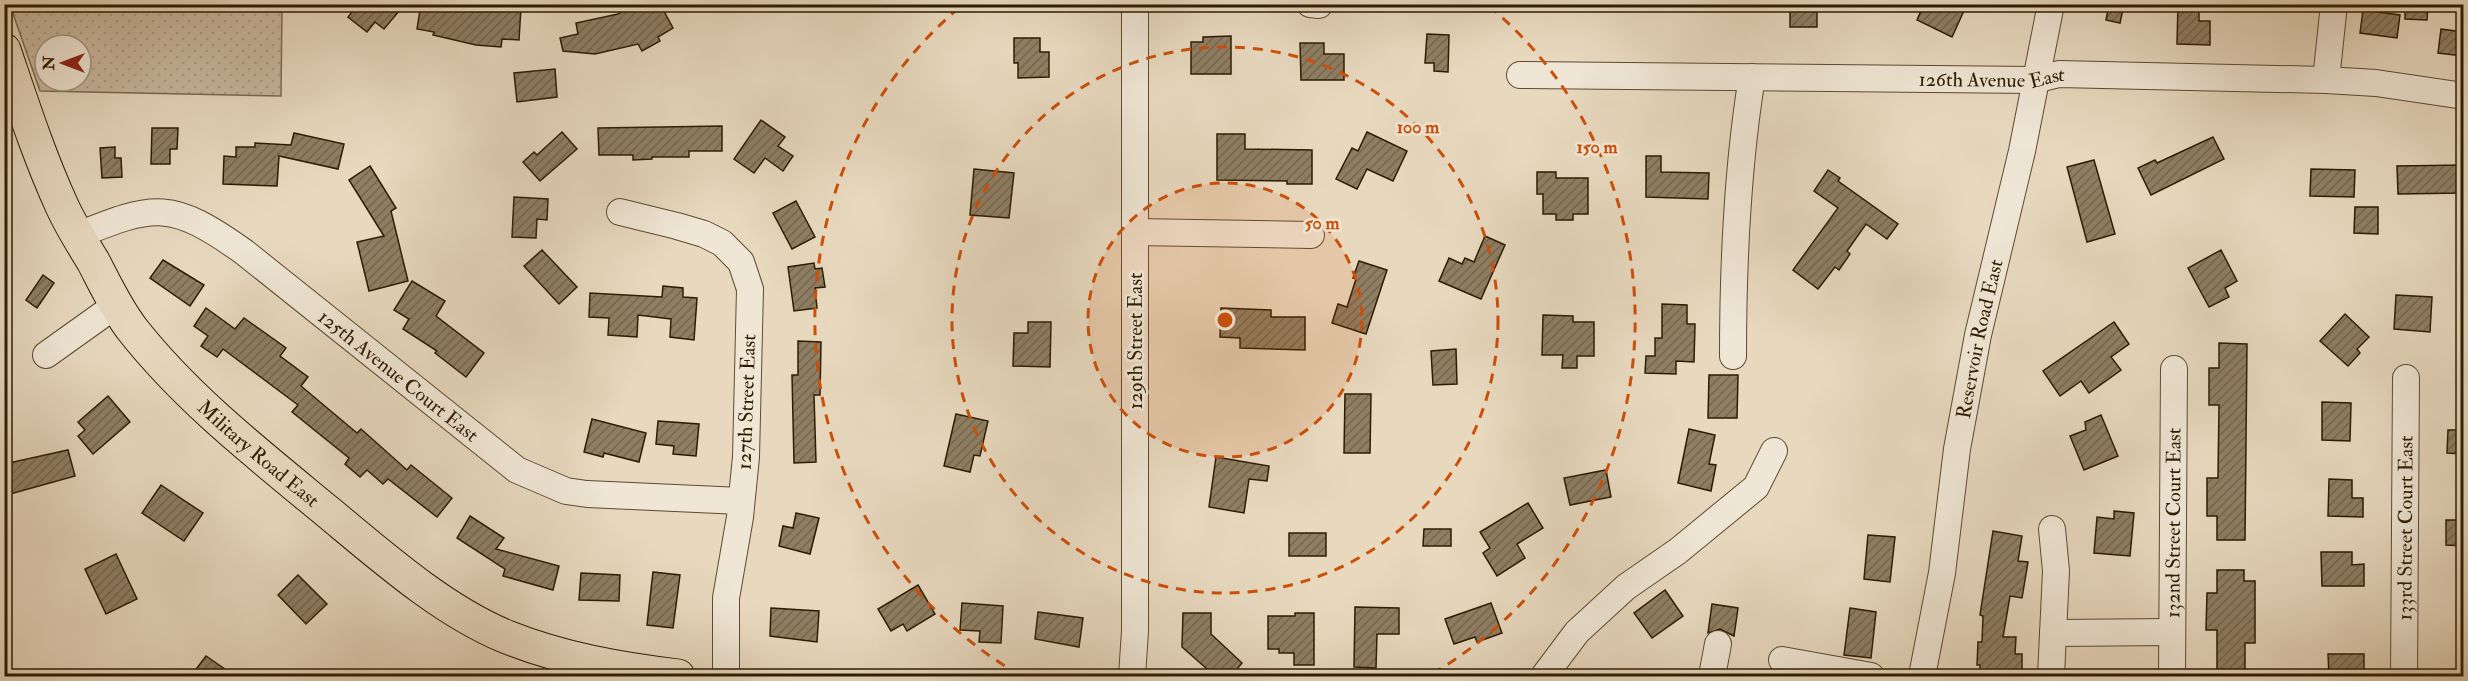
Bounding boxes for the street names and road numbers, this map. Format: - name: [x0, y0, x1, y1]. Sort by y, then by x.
- street label: 126th Avenue East: [1919, 62, 2065, 94]
- street label: Reservoir Road East: [1951, 256, 2009, 421]
- street label: 129th Street East: [1123, 272, 1148, 410]
- street label: 125th Avenue Court East: [313, 304, 484, 448]
- street label: 127th Street East: [732, 333, 761, 470]
- street label: Military Road East: [192, 395, 325, 513]
- street label: 132nd Street Court East: [2160, 427, 2187, 618]
- street label: 133rd Street Court East: [2392, 435, 2419, 621]

